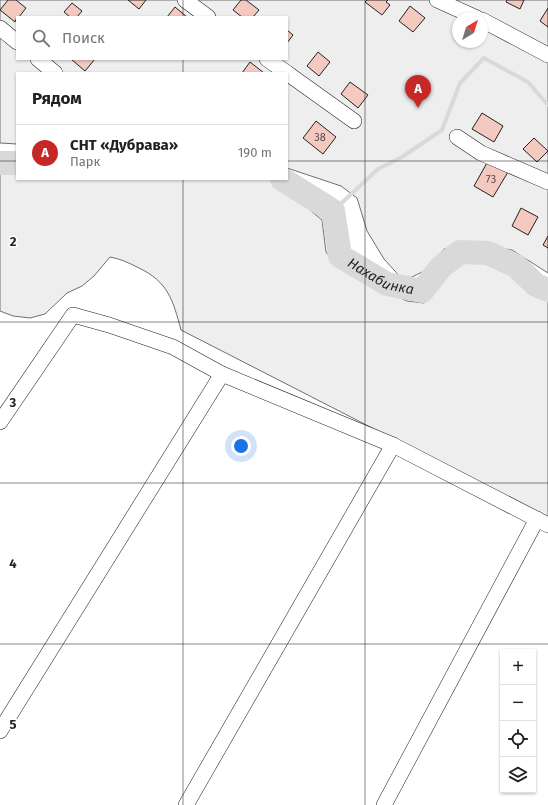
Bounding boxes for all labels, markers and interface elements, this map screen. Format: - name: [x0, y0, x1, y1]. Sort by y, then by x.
- north arrow: [452, 12, 488, 48]
- search box: [16, 16, 288, 60]
- icon: search: [30, 27, 52, 49]
- text: Поиск: [62, 29, 105, 47]
- pin: A: [405, 75, 431, 108]
- text: Рядом: [32, 88, 82, 109]
- house number: 38: [314, 131, 326, 144]
- text: СНТ «Дубрава»: [70, 136, 178, 154]
- text: A: [41, 145, 49, 160]
- text: 190 m: [238, 145, 272, 160]
- text: Парк: [70, 154, 100, 169]
- house number: 73: [486, 173, 496, 186]
- text: 2: [10, 234, 17, 249]
- water label: Нахабинка: [344, 254, 415, 298]
- text: 3: [9, 395, 17, 410]
- your location: [231, 436, 251, 456]
- text: 4: [9, 556, 17, 571]
- map controls: [500, 649, 536, 793]
- button: +: [500, 649, 536, 685]
- button: −: [500, 685, 536, 721]
- text: 5: [10, 717, 17, 732]
- button: locate: [500, 721, 536, 757]
- button: layers: [500, 757, 536, 793]

